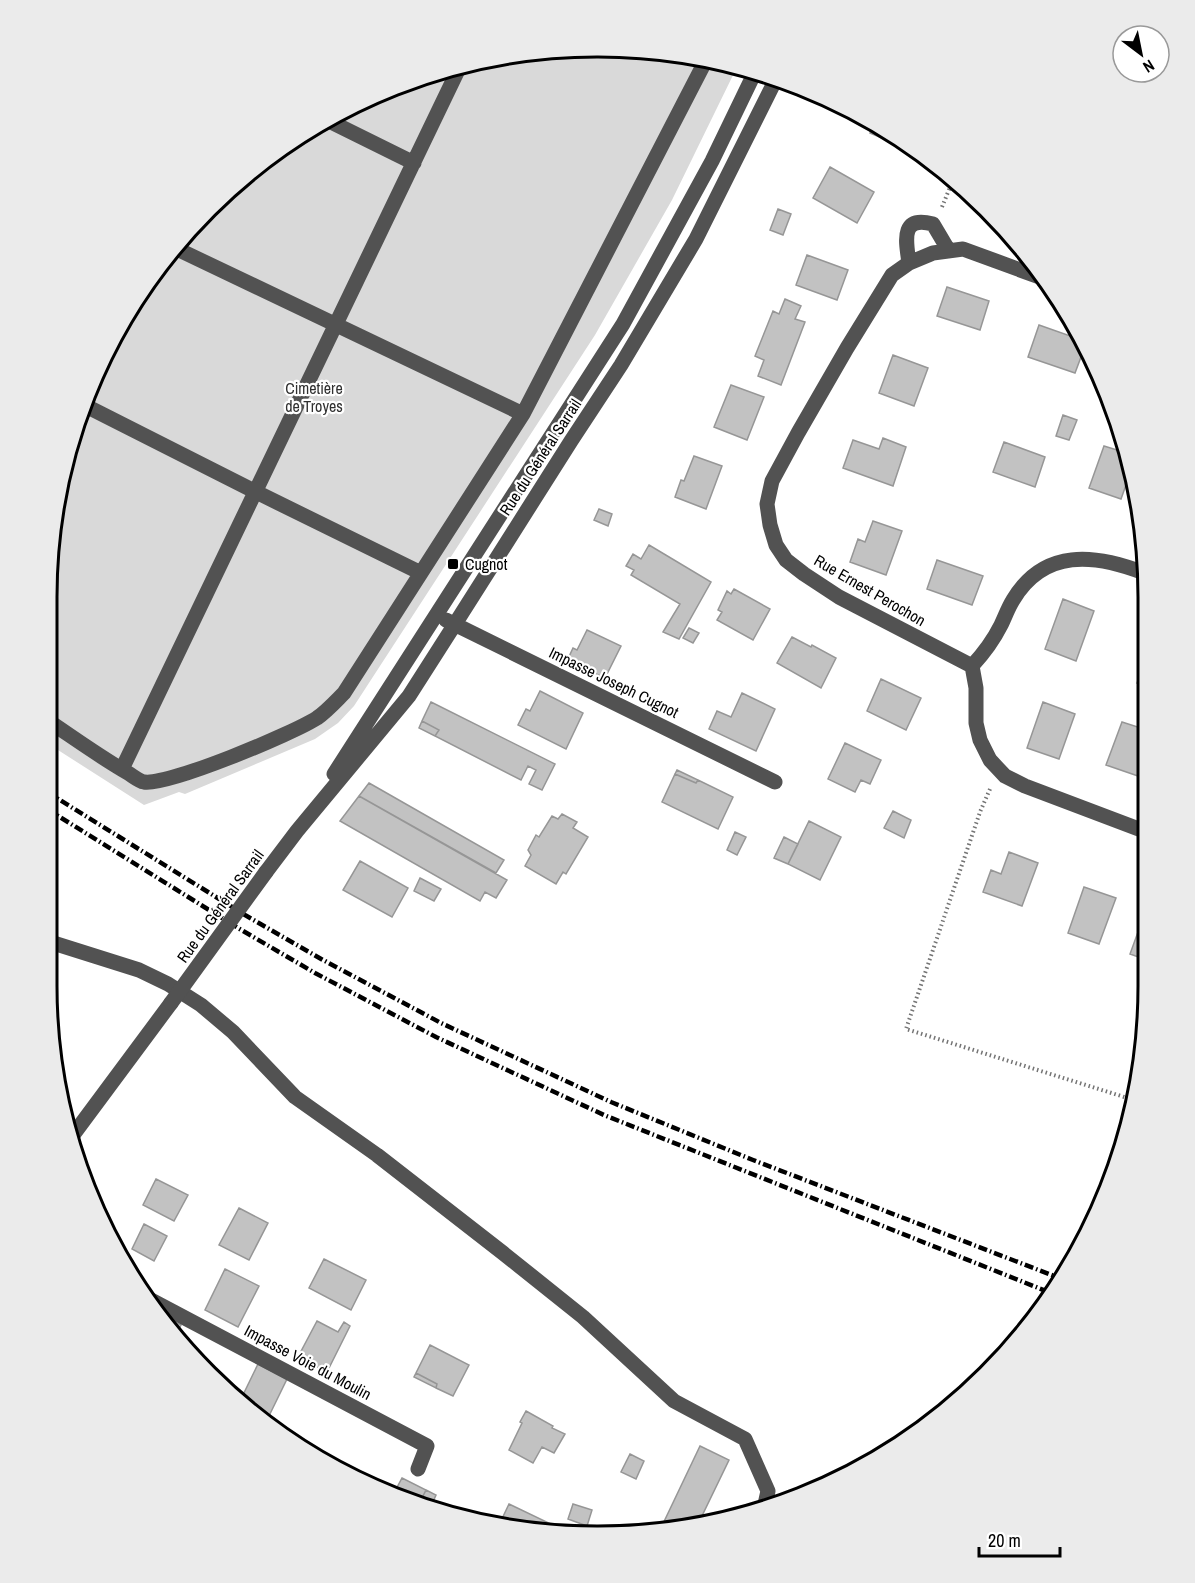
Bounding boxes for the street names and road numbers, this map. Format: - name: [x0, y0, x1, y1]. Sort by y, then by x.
- street label: Rue du Général Sarrail: [494, 394, 586, 520]
- street label: Rue Ernest Perochon: [810, 549, 930, 631]
- street label: Impasse Joseph Cugnot: [546, 641, 683, 723]
- street label: Rue du Général Sarrail: [171, 845, 269, 967]
- street label: Impasse Voie du Moulin: [241, 1319, 375, 1405]

